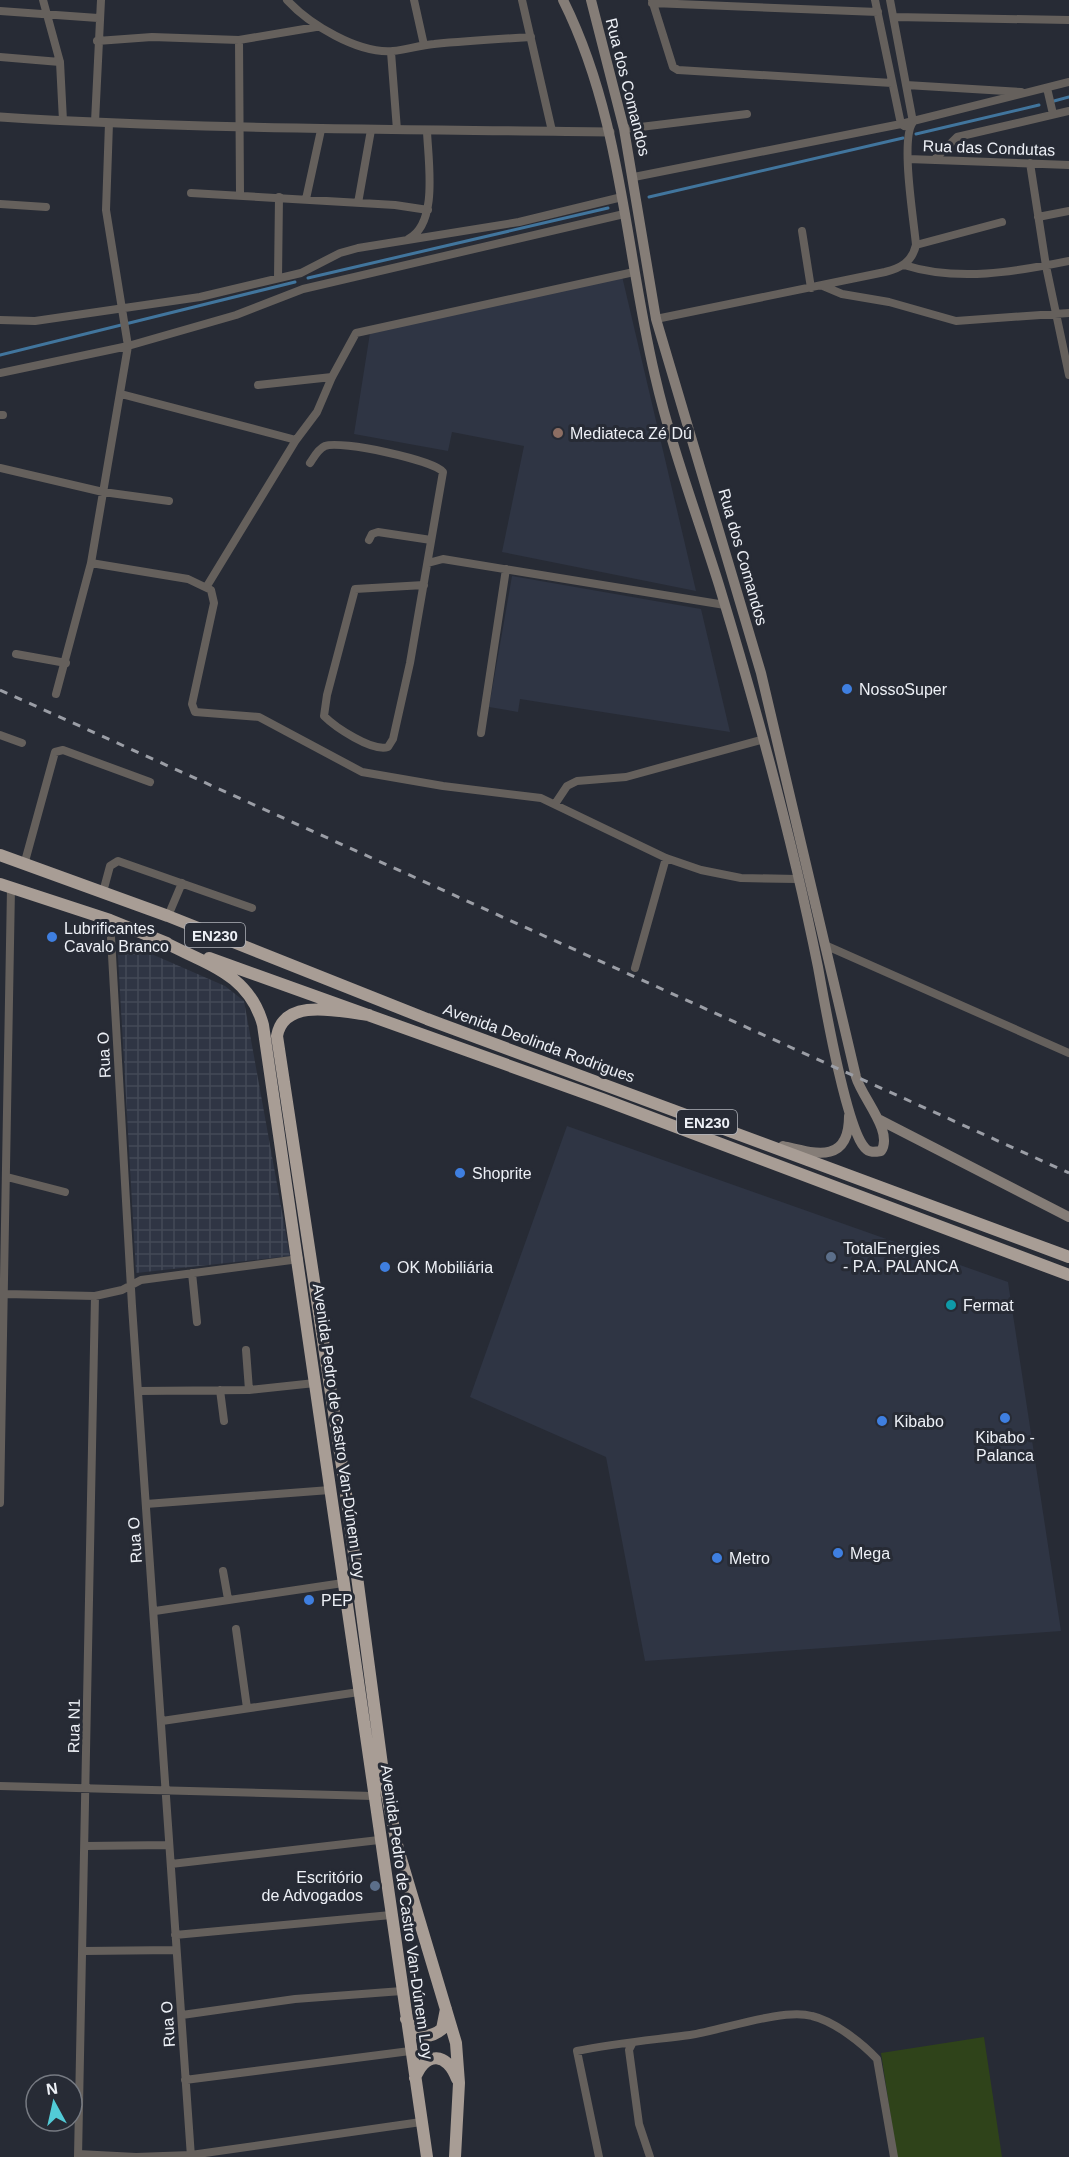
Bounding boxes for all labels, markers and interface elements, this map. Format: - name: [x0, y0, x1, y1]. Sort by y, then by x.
- street label: Rua dos Comandos: [603, 16, 653, 158]
- street label: Rua das Condutas: [922, 137, 1056, 159]
- place label: Mediateca Zé Dú: [570, 425, 692, 442]
- marker: Mediateca Zé Dú: [551, 426, 565, 440]
- street label: Rua dos Comandos: [715, 487, 771, 627]
- place label: NossoSuper: [859, 681, 948, 698]
- marker: NossoSuper: [840, 682, 854, 696]
- place label: Lubrificantes Cavalo Branco: [64, 920, 169, 955]
- road number: EN230: [185, 923, 245, 947]
- marker: Lubrificantes Cavalo Branco: [45, 930, 59, 944]
- street label: Avenida Deolinda Rodrigues: [441, 1000, 637, 1086]
- street label: Rua O: [94, 1031, 114, 1079]
- road number: EN230: [677, 1110, 737, 1134]
- place label: Shoprite: [472, 1165, 532, 1182]
- marker: Shoprite: [453, 1166, 467, 1180]
- place label: TotalEnergies - P.A. PALANCA: [843, 1240, 959, 1275]
- marker: TotalEnergies - P.A. PALANCA: [824, 1250, 838, 1264]
- place label: OK Mobiliária: [397, 1259, 493, 1276]
- marker: OK Mobiliária: [378, 1260, 392, 1274]
- street label: Avenida Pedro de Castro Van-Dúnem Loy: [310, 1283, 368, 1579]
- place label: Fermat: [963, 1297, 1014, 1314]
- marker: Fermat: [944, 1298, 958, 1312]
- marker: Kibabo - Palanca: [998, 1411, 1012, 1425]
- place label: Kibabo: [894, 1413, 944, 1430]
- marker: Kibabo: [875, 1414, 889, 1428]
- place label: Kibabo - Palanca: [975, 1429, 1035, 1464]
- street label: Rua O: [125, 1516, 145, 1564]
- place label: Mega: [850, 1545, 890, 1562]
- marker: Mega: [831, 1546, 845, 1560]
- place label: Metro: [729, 1550, 770, 1567]
- marker: Metro: [710, 1551, 724, 1565]
- place label: PEP: [321, 1592, 353, 1609]
- marker: PEP: [302, 1593, 316, 1607]
- street label: Rua N1: [65, 1699, 83, 1753]
- street label: Avenida Pedro de Castro Van-Dúnem Loy: [378, 1764, 436, 2060]
- place label: Escritório de Advogados: [262, 1869, 363, 1904]
- marker: Escritório de Advogados: [368, 1879, 382, 1893]
- street label: Rua O: [158, 2000, 178, 2048]
- north arrow: [24, 2073, 84, 2133]
- text: N: [45, 2079, 59, 2098]

